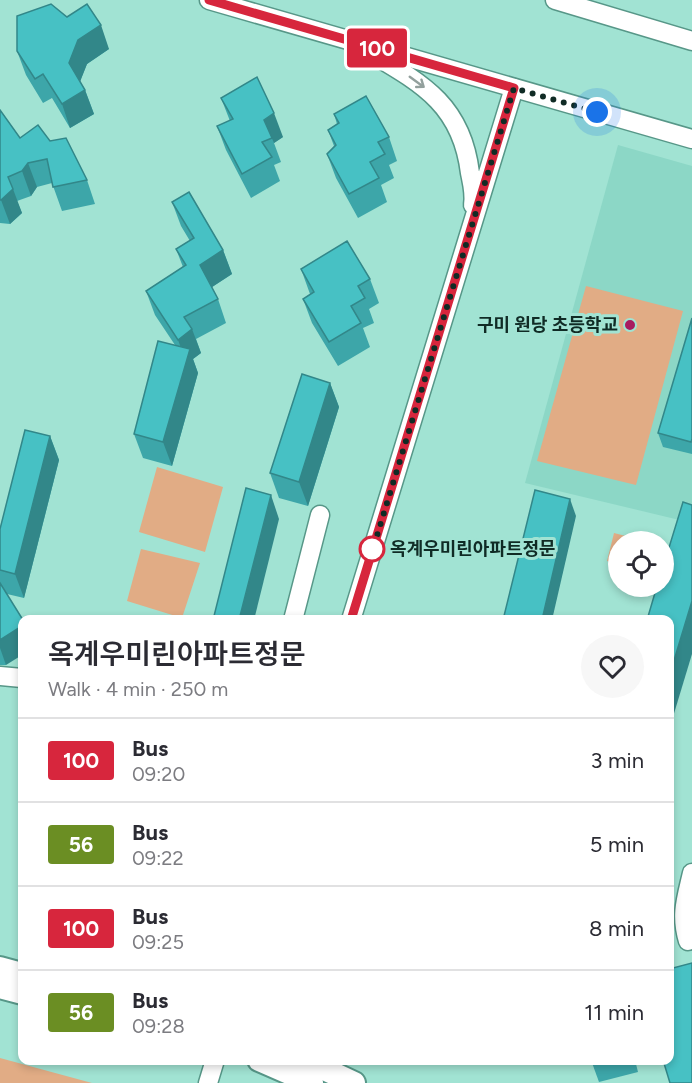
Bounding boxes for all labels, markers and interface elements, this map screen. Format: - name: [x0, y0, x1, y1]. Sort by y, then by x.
- line badge: 100: [342, 28, 412, 68]
- text: 100: [359, 36, 395, 61]
- one-way arrow: [409, 76, 425, 88]
- your location: [582, 97, 612, 127]
- place label: 구미 원당 초등학교: [477, 314, 618, 336]
- marker: 구미 원당 초등학교: [623, 318, 637, 332]
- map controls: [608, 531, 674, 597]
- button: locate: [608, 531, 674, 597]
- marker: 옥계우미린아파트정문: [359, 536, 385, 562]
- place label: 옥계우미린아파트정문: [390, 538, 556, 560]
- button: heart: [581, 635, 644, 698]
- text: 옥계우미린아파트정문: [48, 637, 306, 671]
- text: Walk · 4 min · 250 m: [48, 677, 228, 701]
- text: Bus: [132, 735, 168, 762]
- text: 3 min: [590, 747, 644, 774]
- text: 100: [63, 748, 99, 773]
- text: 09:20: [132, 762, 185, 786]
- text: Bus: [132, 819, 168, 846]
- text: 5 min: [590, 831, 644, 858]
- text: 56: [69, 832, 93, 857]
- text: 09:22: [132, 846, 184, 870]
- text: Bus: [132, 903, 168, 930]
- text: 8 min: [589, 915, 644, 942]
- text: 100: [63, 916, 99, 941]
- text: 09:25: [132, 930, 184, 954]
- text: Bus: [132, 987, 168, 1014]
- text: 11 min: [584, 999, 644, 1026]
- text: 56: [69, 1000, 93, 1025]
- text: 09:28: [132, 1014, 185, 1038]

